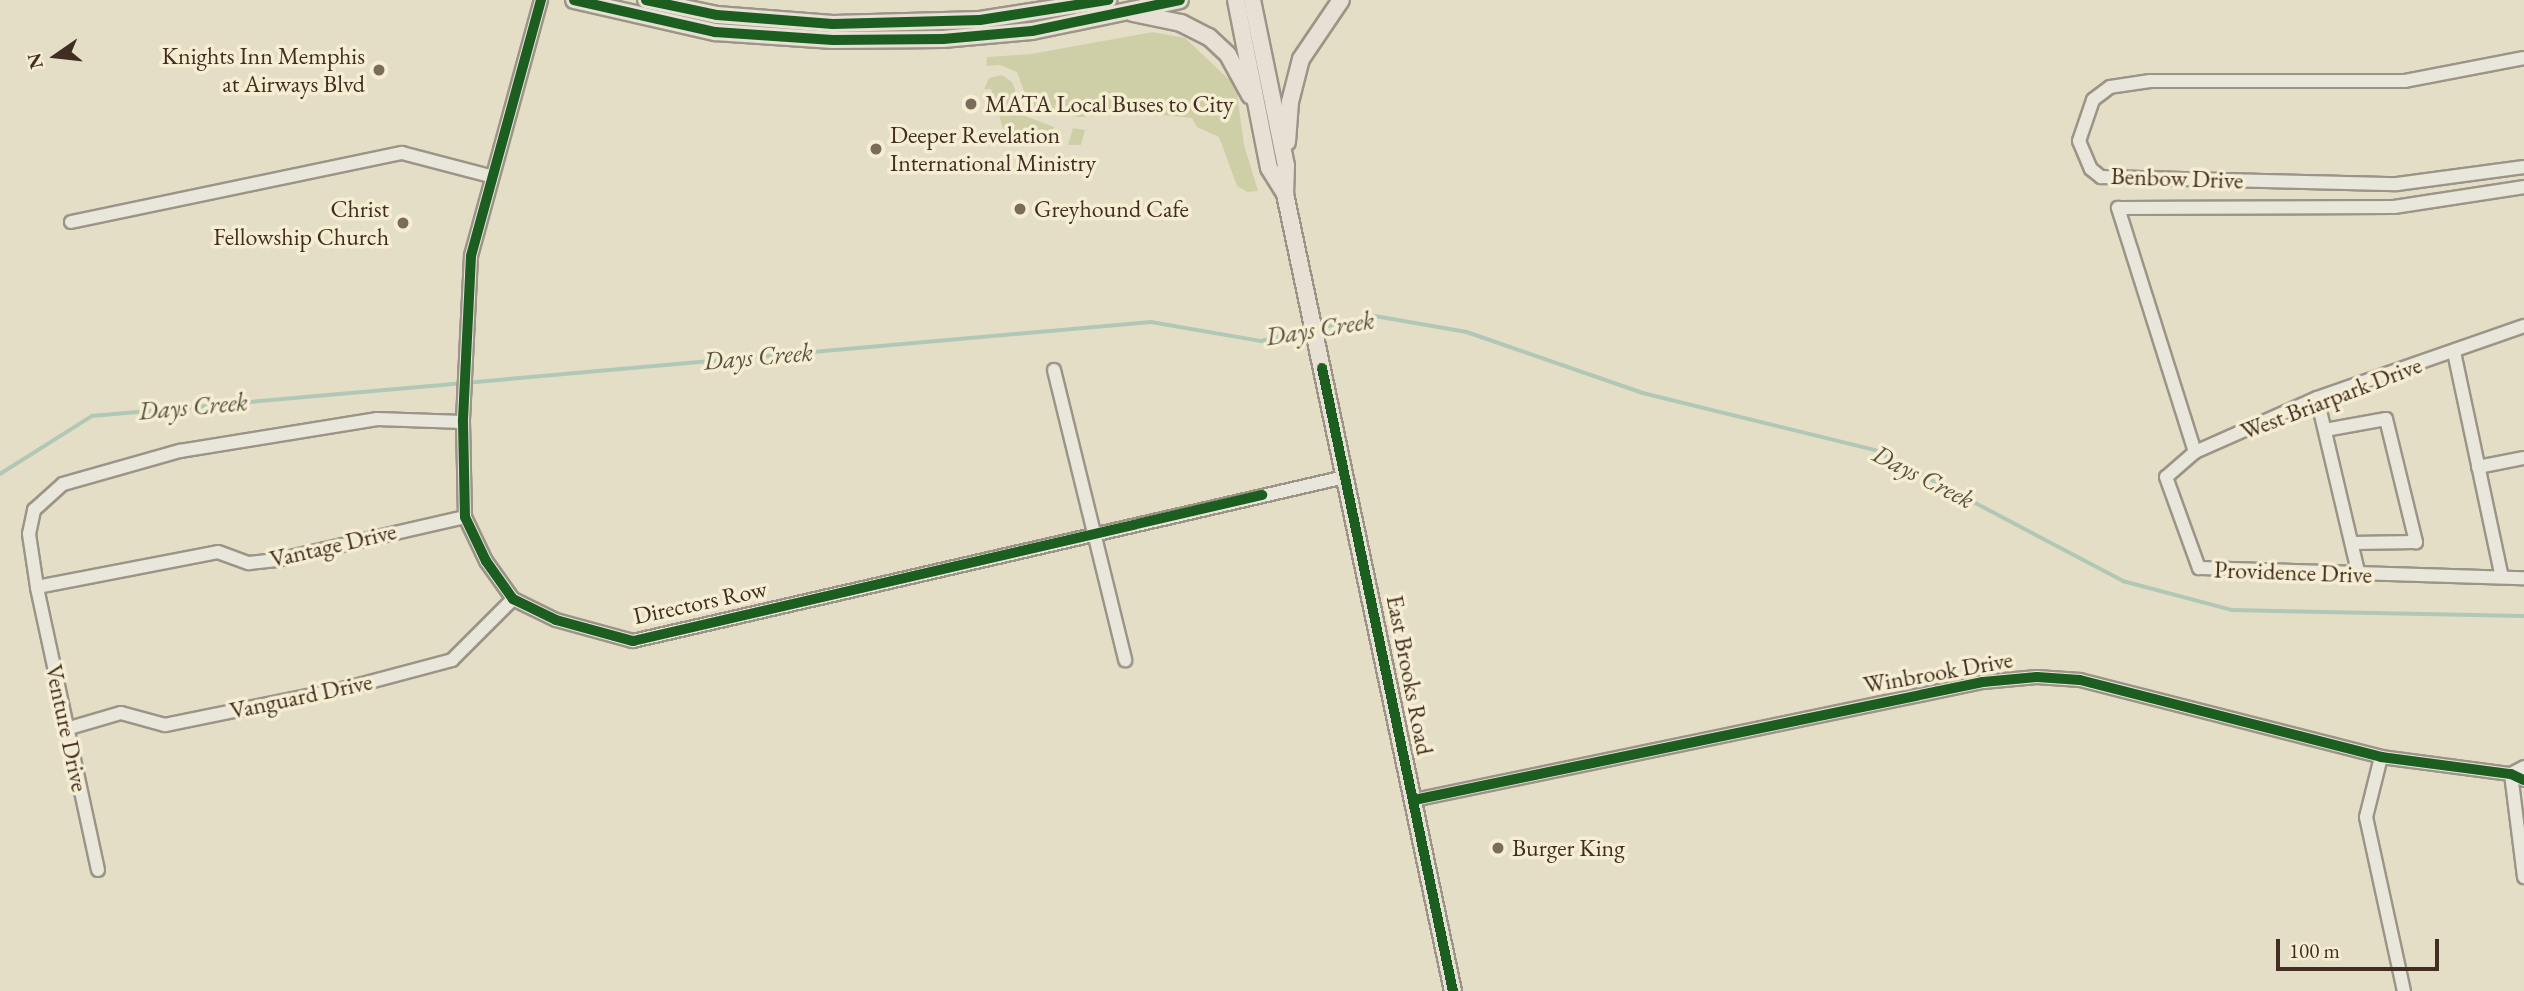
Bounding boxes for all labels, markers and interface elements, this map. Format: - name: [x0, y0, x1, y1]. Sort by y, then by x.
- north arrow: [21, 21, 91, 91]
- place label: Knights Inn Memphis at Airways Blvd: [162, 42, 365, 98]
- text: N: [21, 51, 49, 72]
- marker: Knights Inn Memphis at Airways Blvd: [371, 62, 387, 78]
- place label: MATA Local Buses to City: [985, 90, 1233, 118]
- marker: MATA Local Buses to City: [963, 96, 979, 112]
- place label: Deeper Revelation International Ministry: [890, 121, 1096, 177]
- marker: Deeper Revelation International Ministry: [868, 141, 884, 157]
- street label: Benbow Drive: [2110, 161, 2244, 195]
- place label: Christ Fellowship Church: [213, 195, 389, 251]
- place label: Greyhound Cafe: [1034, 195, 1189, 223]
- marker: Greyhound Cafe: [1012, 201, 1028, 217]
- marker: Christ Fellowship Church: [395, 215, 411, 231]
- water label: Days Creek: [1263, 305, 1377, 353]
- water label: Days Creek: [702, 337, 814, 377]
- street label: West Briarpark Drive: [2236, 350, 2426, 446]
- water label: Days Creek: [137, 387, 249, 427]
- water label: Days Creek: [1867, 438, 1979, 516]
- street label: Vantage Drive: [267, 516, 399, 574]
- street label: Providence Drive: [2214, 555, 2372, 589]
- street label: Directors Row: [631, 574, 769, 630]
- street label: East Brooks Road: [1380, 593, 1440, 757]
- street label: Winbrook Drive: [1861, 645, 2015, 699]
- street label: Venture Drive: [39, 662, 95, 794]
- street label: Vanguard Drive: [227, 667, 375, 725]
- place label: Burger King: [1512, 834, 1625, 862]
- marker: Burger King: [1490, 840, 1506, 856]
- scale bar: [2279, 925, 2442, 969]
- text: 100 m: [2289, 937, 2340, 964]

